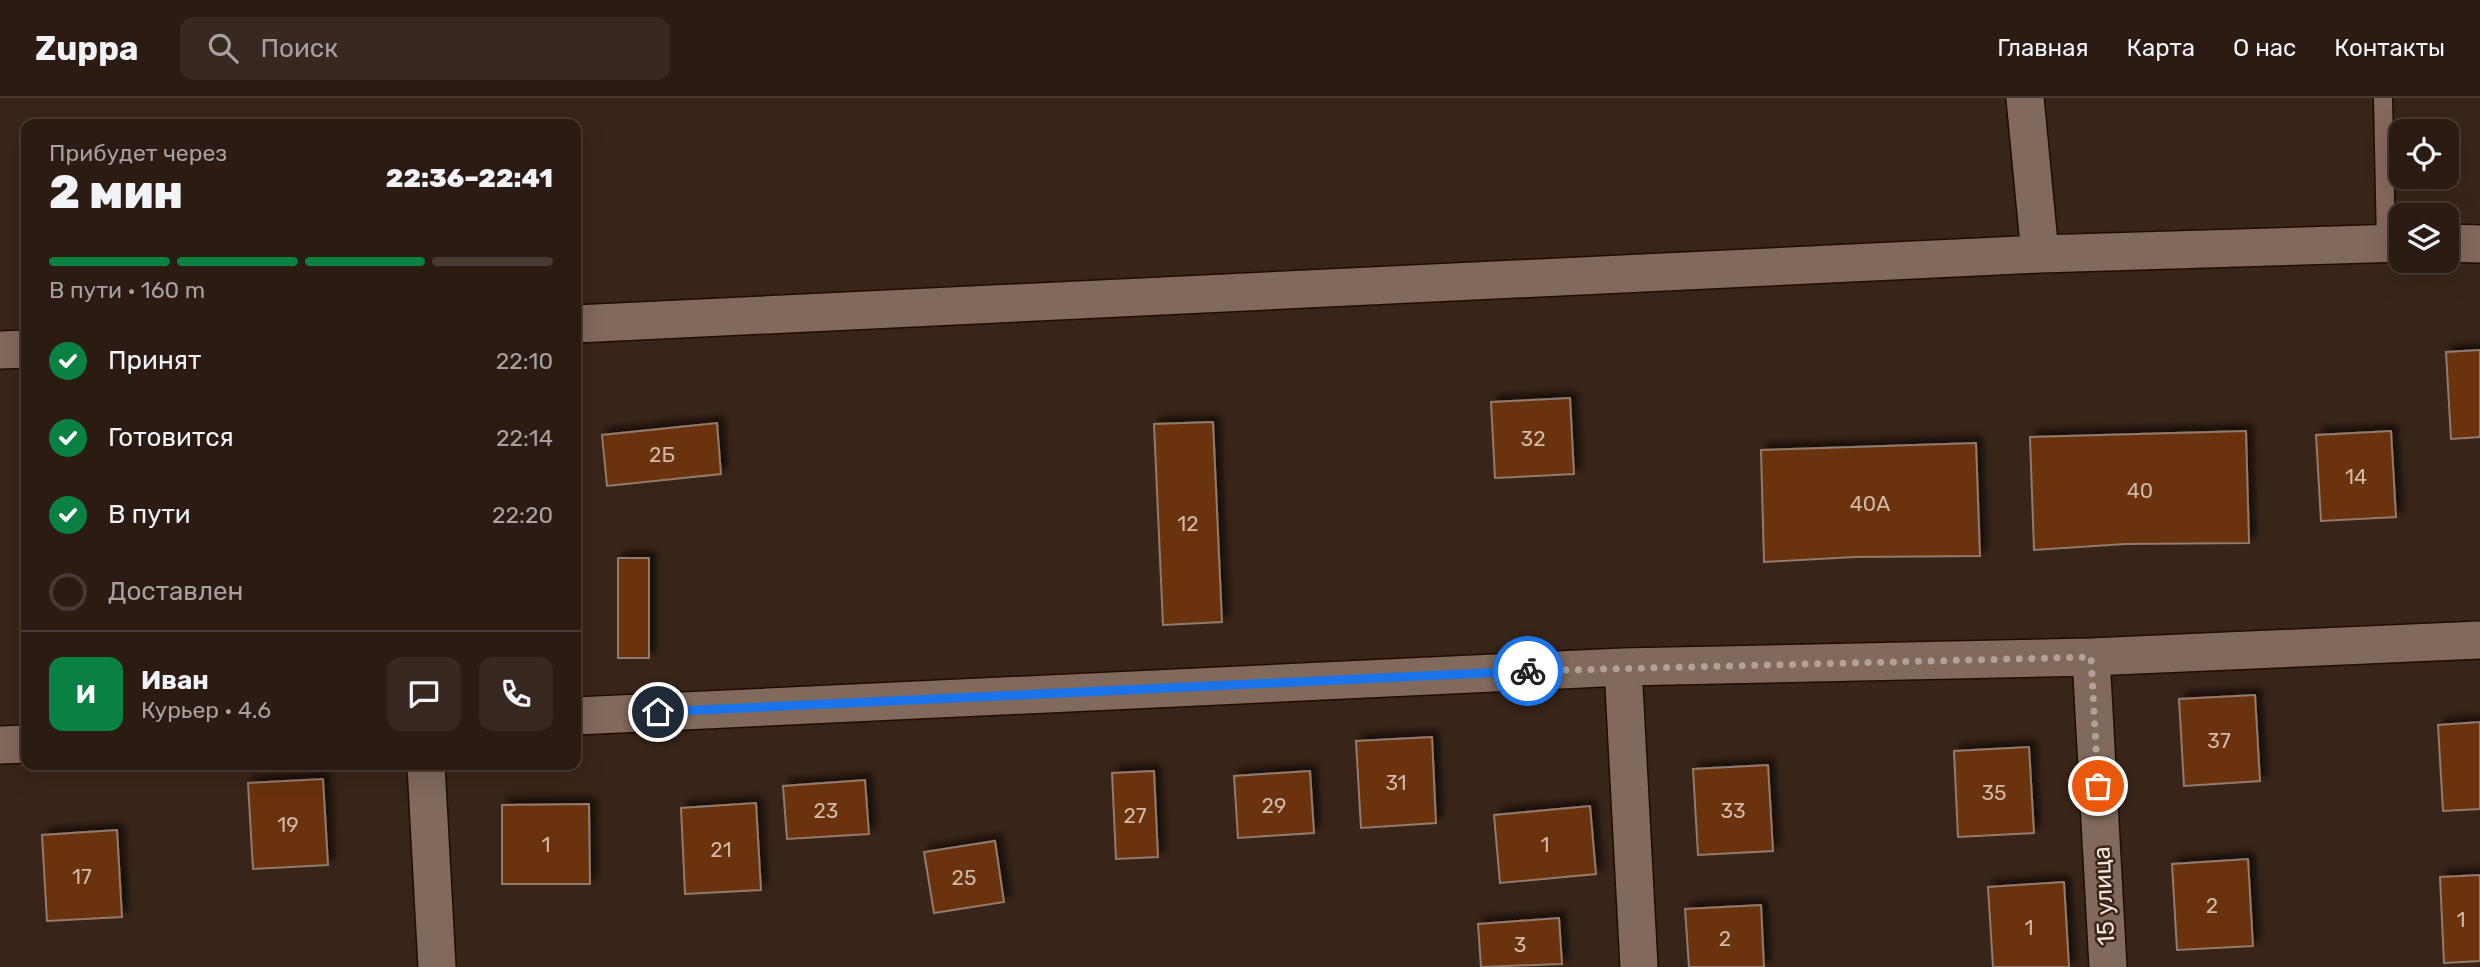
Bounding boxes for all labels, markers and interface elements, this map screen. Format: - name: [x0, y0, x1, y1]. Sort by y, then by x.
- search box: [180, 17, 670, 80]
- text: Zuppa: [35, 29, 138, 68]
- icon: search: [204, 29, 242, 67]
- text: Поиск: [260, 33, 338, 64]
- text: Главная: [1997, 34, 2089, 62]
- text: Карта: [2127, 34, 2195, 62]
- text: О нас: [2233, 34, 2296, 62]
- text: Контакты: [2334, 34, 2445, 62]
- map controls: [2389, 119, 2459, 273]
- button: locate: [2389, 119, 2459, 189]
- text: Прибудет через: [49, 139, 227, 167]
- text: 22:36–22:41: [386, 163, 553, 194]
- text: 2 мин: [49, 165, 183, 220]
- button: layers: [2389, 203, 2459, 273]
- text: В пути · 160 m: [49, 276, 205, 304]
- icon: check: [49, 342, 87, 380]
- text: Принят: [108, 345, 201, 376]
- text: 22:10: [496, 347, 553, 375]
- icon: check: [49, 419, 87, 457]
- text: Готовится: [108, 422, 234, 453]
- text: 22:14: [496, 424, 553, 452]
- house number: 32: [1521, 426, 1545, 451]
- house number: 2Б: [649, 442, 675, 467]
- house number: 14: [2345, 464, 2367, 489]
- house number: 40: [2127, 478, 2153, 503]
- house number: 40А: [1850, 491, 1890, 516]
- icon: check: [49, 496, 87, 534]
- text: В пути: [108, 499, 191, 530]
- text: 22:20: [492, 501, 553, 529]
- house number: 12: [1177, 511, 1199, 536]
- text: Доставлен: [108, 576, 243, 607]
- courier: [1493, 636, 1563, 706]
- icon: bike: [1509, 652, 1547, 690]
- button: chat: [387, 657, 461, 731]
- button: phone: [479, 657, 553, 731]
- text: Иван: [141, 665, 209, 696]
- text: И: [76, 679, 96, 710]
- pin: [628, 682, 688, 742]
- icon: home: [639, 693, 677, 731]
- text: Курьер · 4.6: [141, 696, 271, 724]
- house number: 37: [2207, 728, 2231, 753]
- pin: [2068, 756, 2128, 816]
- icon: bag: [2079, 767, 2117, 805]
- house number: 31: [1385, 770, 1407, 795]
- house number: 35: [1981, 780, 2007, 805]
- house number: 29: [1262, 793, 1286, 818]
- house number: 23: [814, 798, 838, 823]
- house number: 33: [1720, 798, 1746, 823]
- house number: 27: [1123, 803, 1147, 828]
- house number: 19: [277, 812, 299, 837]
- house number: 1: [542, 832, 551, 857]
- house number: 1: [1541, 832, 1550, 857]
- house number: 21: [710, 837, 732, 862]
- street label: 15 улица: [2087, 846, 2121, 946]
- house number: 17: [72, 864, 92, 889]
- house number: 25: [952, 865, 976, 890]
- house number: 2: [2206, 893, 2218, 918]
- house number: 1: [2457, 907, 2466, 932]
- house number: 1: [2025, 915, 2034, 940]
- house number: 2: [1719, 926, 1731, 951]
- house number: 3: [1514, 932, 1526, 957]

